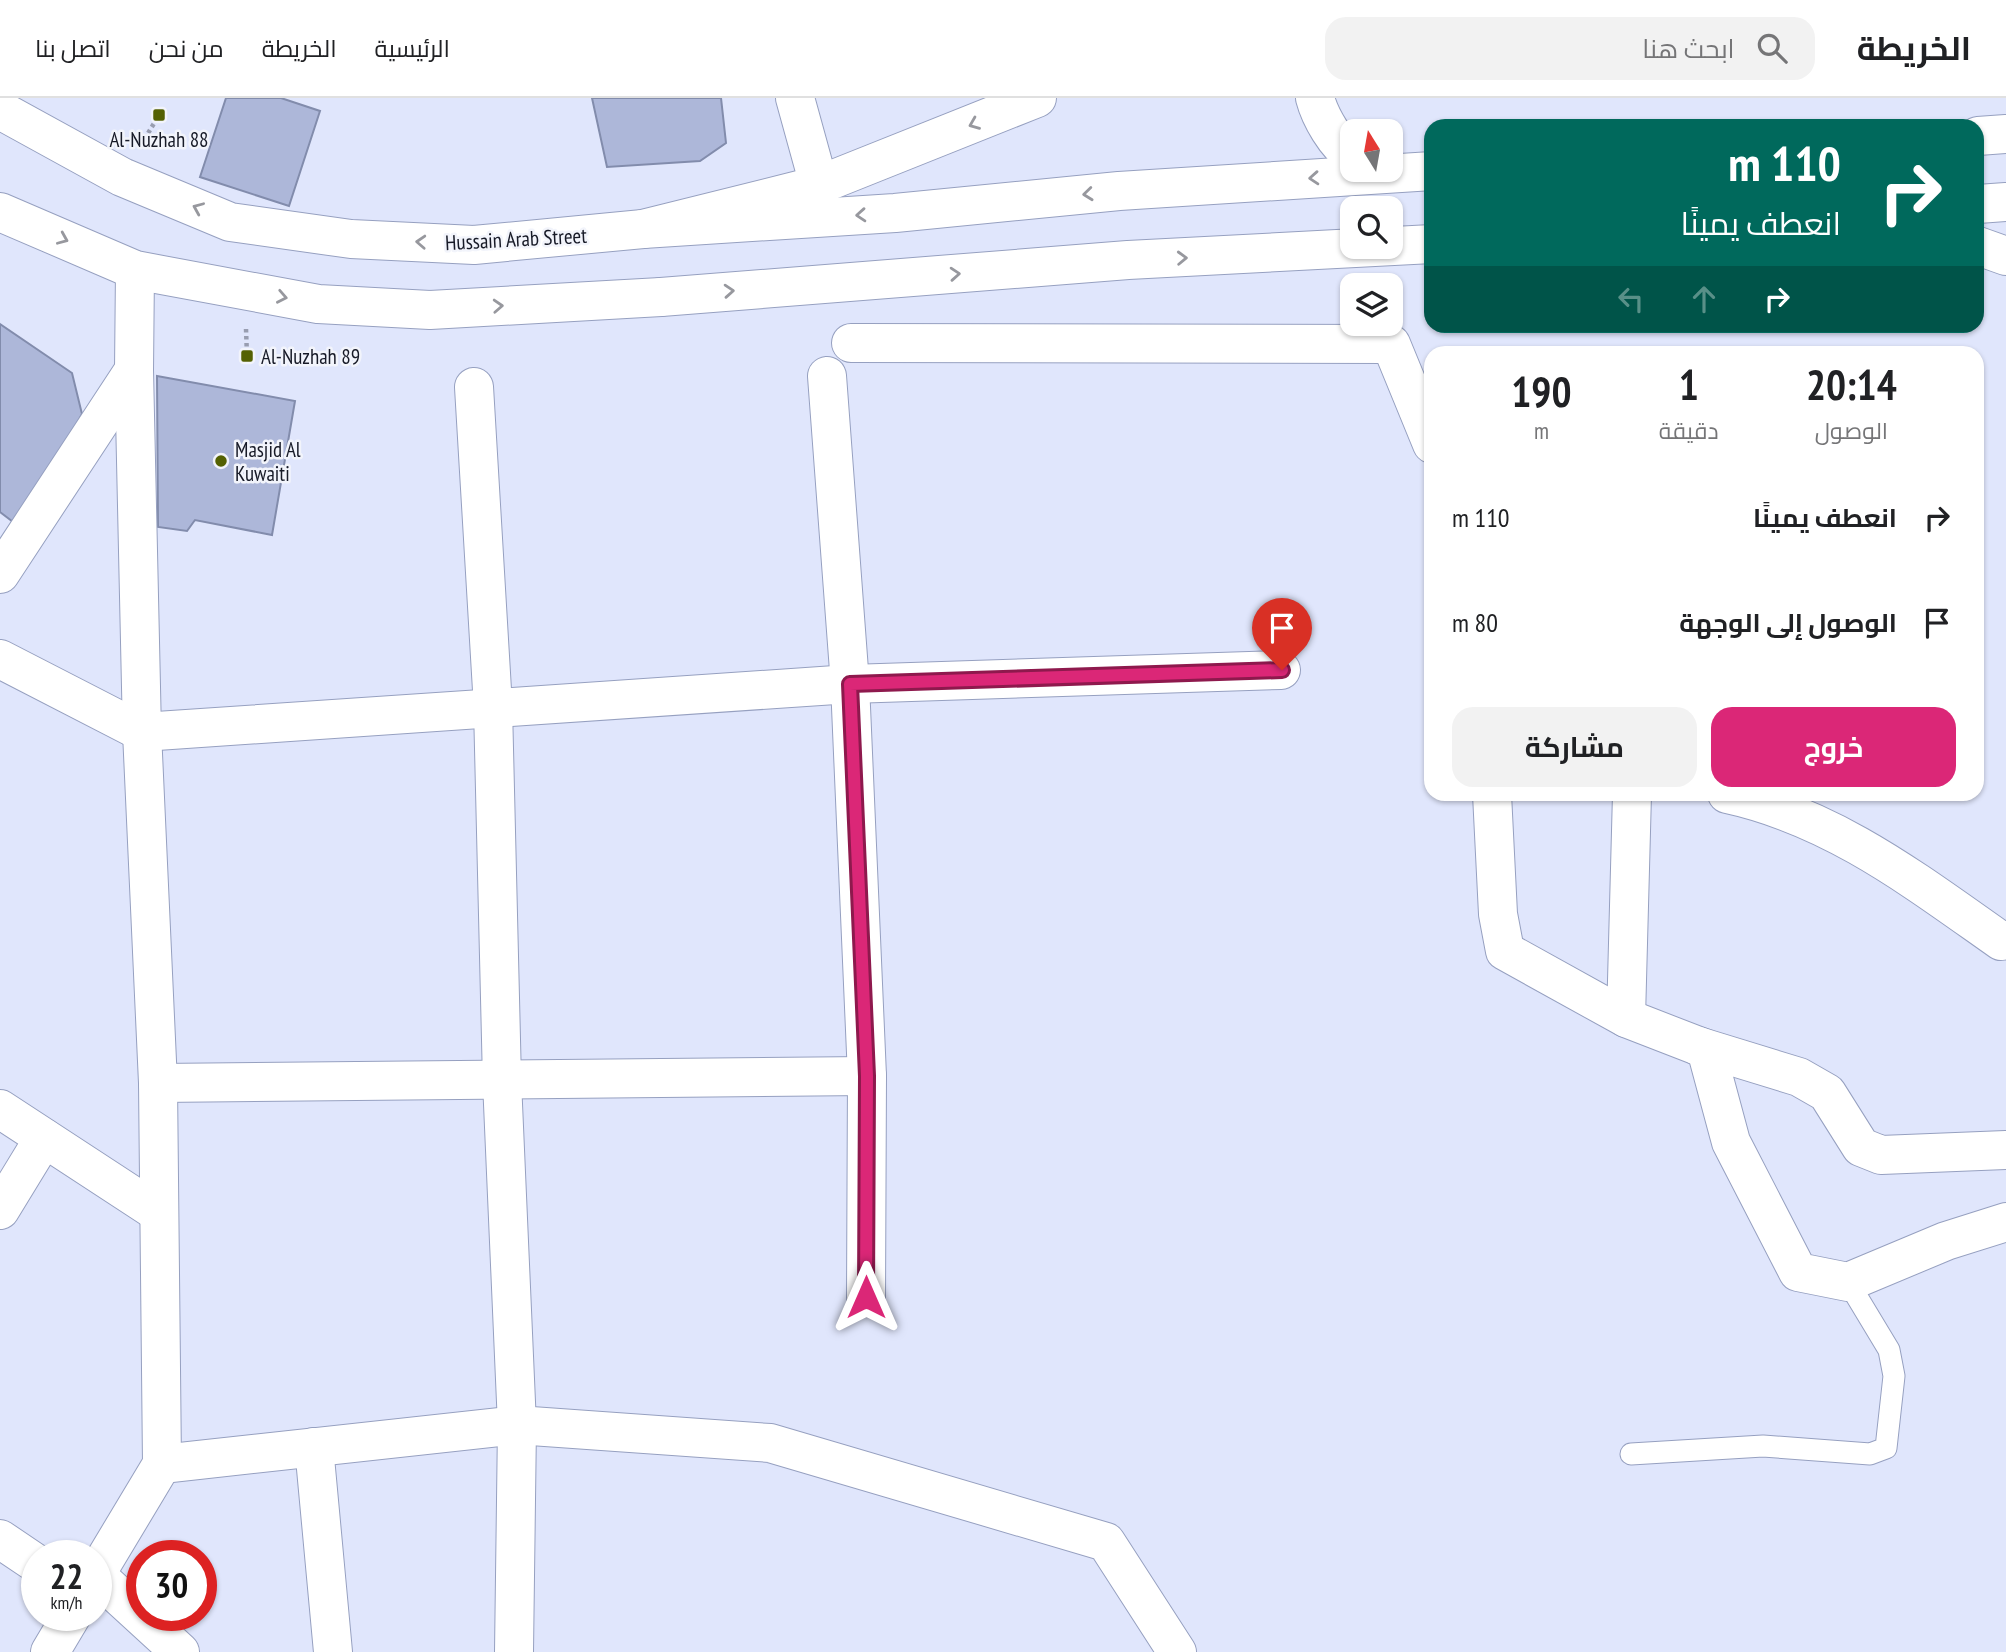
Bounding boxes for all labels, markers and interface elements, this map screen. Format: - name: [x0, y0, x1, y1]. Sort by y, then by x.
- search box: [1325, 17, 1815, 80]
- text: الخريطة: [1857, 26, 1971, 69]
- icon: search: [1753, 29, 1791, 67]
- text: ابحث هنا: [1642, 32, 1735, 65]
- text: اتصل بنا: [35, 33, 111, 64]
- text: من نحن: [149, 33, 224, 64]
- text: الخريطة: [262, 33, 337, 64]
- text: الرئيسية: [375, 33, 450, 64]
- marker: Al-Nuzhah 88: [151, 107, 167, 123]
- one-way arrow: [968, 116, 980, 130]
- north arrow: [1340, 119, 1404, 182]
- map controls: [1340, 119, 1403, 336]
- place label: Al-Nuzhah 88: [109, 126, 209, 153]
- text: 110 m: [1728, 131, 1841, 195]
- icon: right: [1865, 147, 1956, 238]
- one-way arrow: [1309, 170, 1320, 185]
- one-way arrow: [1082, 186, 1093, 201]
- button: search: [1340, 196, 1403, 259]
- one-way arrow: [192, 202, 205, 216]
- text: انعطف يمينًا: [1681, 202, 1841, 244]
- one-way arrow: [855, 208, 866, 223]
- street label: Hussain Arab Street: [445, 222, 588, 256]
- one-way arrow: [56, 231, 68, 245]
- one-way arrow: [415, 235, 426, 250]
- one-way arrow: [1177, 251, 1188, 266]
- one-way arrow: [950, 267, 961, 282]
- button: layers: [1340, 273, 1403, 336]
- icon: left: [1612, 280, 1650, 318]
- icon: ahead: [1685, 280, 1723, 318]
- icon: right: [1758, 280, 1796, 318]
- one-way arrow: [723, 284, 734, 299]
- one-way arrow: [276, 288, 288, 303]
- one-way arrow: [493, 299, 504, 314]
- place label: Al-Nuzhah 89: [261, 343, 360, 370]
- marker: Al-Nuzhah 89: [239, 348, 255, 364]
- text: 1: [1679, 357, 1699, 412]
- text: 20:14: [1806, 357, 1897, 412]
- text: 190: [1511, 364, 1572, 419]
- text: m: [1534, 416, 1549, 445]
- text: دقيقة: [1659, 416, 1719, 445]
- text: الوصول: [1815, 416, 1888, 445]
- place label: Masjid Al Kuwaiti: [235, 436, 301, 487]
- marker: Masjid Al Kuwaiti: [213, 453, 229, 469]
- icon: right: [1918, 499, 1956, 537]
- text: 110 m: [1452, 501, 1510, 534]
- text: انعطف يمينًا: [1753, 501, 1897, 534]
- pin: [1252, 598, 1312, 670]
- icon: arrive: [1918, 604, 1956, 642]
- text: 80 m: [1452, 606, 1498, 639]
- text: الوصول إلى الوجهة: [1679, 606, 1897, 639]
- icon: arrive: [1263, 609, 1301, 647]
- button: مشاركة: [1452, 707, 1697, 787]
- button: خروج: [1711, 707, 1956, 787]
- position arrow: [829, 1260, 903, 1334]
- speed limit sign: 30: [126, 1540, 217, 1631]
- text: 22: [50, 1553, 83, 1599]
- text: km/h: [51, 1591, 82, 1614]

